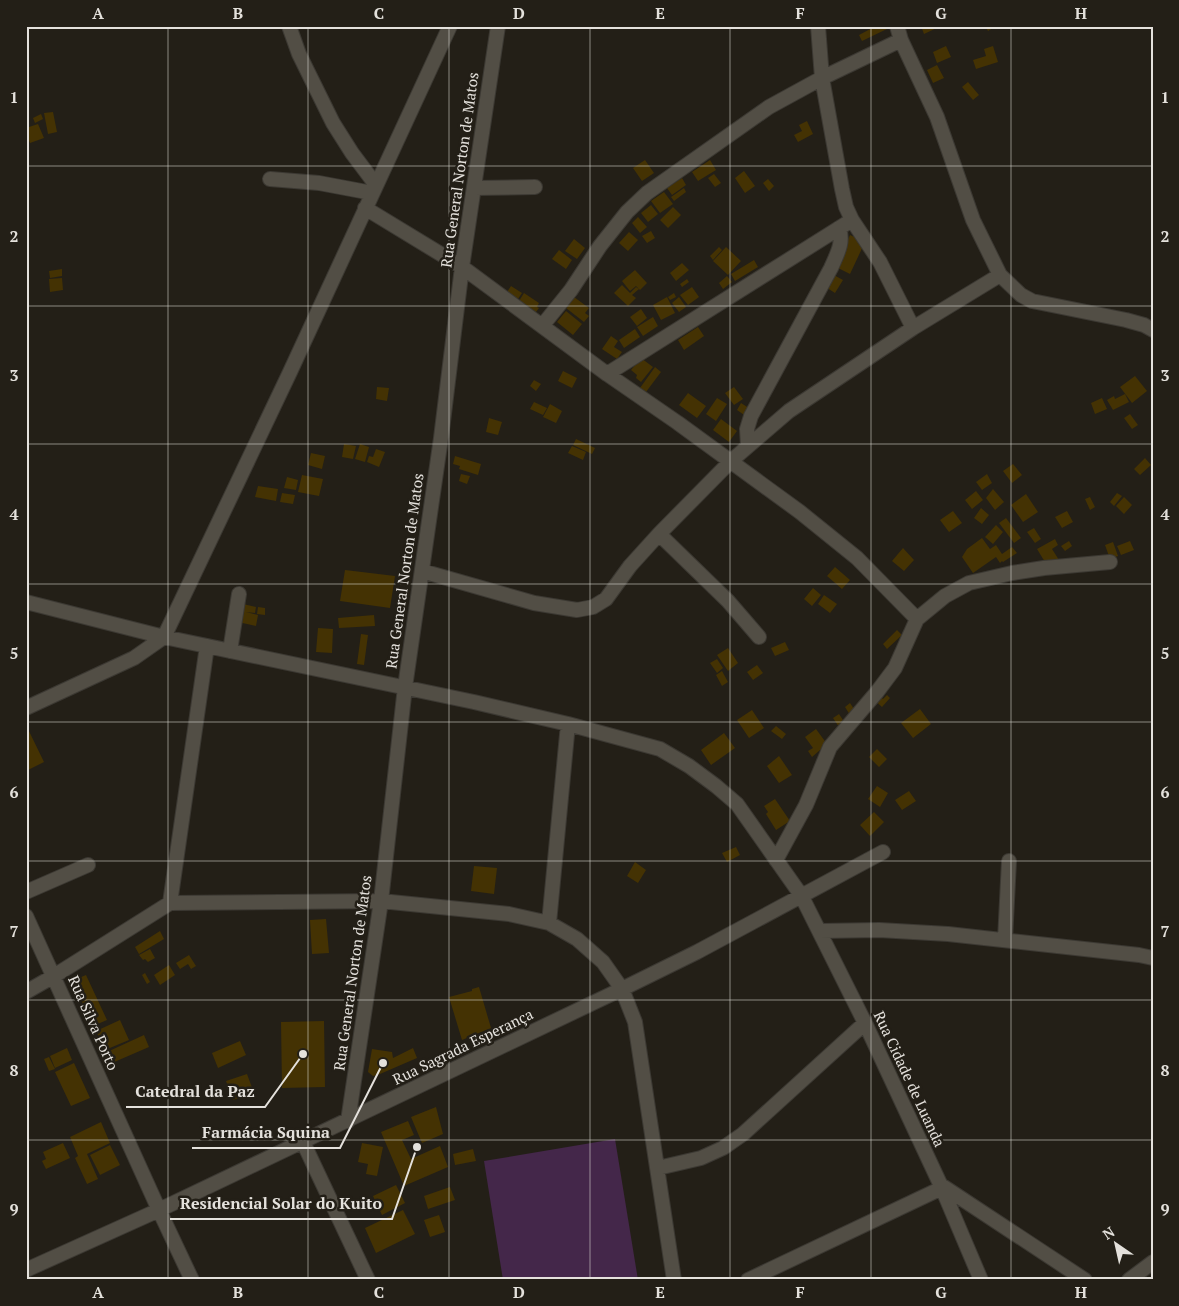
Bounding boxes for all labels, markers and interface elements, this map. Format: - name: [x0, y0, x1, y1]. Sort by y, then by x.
- text: A: [92, 2, 104, 24]
- text: B: [233, 2, 243, 24]
- text: C: [374, 2, 384, 24]
- text: D: [513, 2, 525, 24]
- text: E: [655, 2, 665, 24]
- text: F: [795, 2, 805, 24]
- text: G: [935, 2, 947, 24]
- text: H: [1075, 2, 1087, 24]
- street label: Rua General Norton de Matos: [435, 71, 483, 269]
- text: 1: [9, 86, 19, 108]
- text: 1: [1160, 86, 1170, 108]
- text: 2: [9, 225, 19, 247]
- text: 2: [1160, 225, 1170, 247]
- text: 3: [9, 364, 19, 386]
- text: 3: [1160, 364, 1170, 386]
- street label: Rua General Norton de Matos: [380, 472, 428, 670]
- text: 4: [9, 503, 19, 525]
- text: 4: [1160, 503, 1170, 525]
- text: 5: [9, 642, 19, 664]
- text: 5: [1160, 642, 1170, 664]
- text: 6: [9, 781, 19, 803]
- text: 6: [1160, 781, 1170, 803]
- street label: Rua General Norton de Matos: [328, 874, 376, 1072]
- text: 7: [9, 920, 19, 942]
- text: 7: [1160, 920, 1170, 942]
- street label: Rua Silva Porto: [64, 972, 124, 1073]
- street label: Rua Sagrada Esperança: [389, 1003, 536, 1089]
- street label: Rua Cidade de Luanda: [870, 1007, 950, 1150]
- text: 8: [9, 1059, 19, 1081]
- text: 8: [1160, 1059, 1170, 1081]
- callout: Catedral da Paz: [126, 1076, 265, 1107]
- text: Catedral da Paz: [135, 1080, 255, 1102]
- callout: Farmácia Squina: [192, 1117, 340, 1148]
- text: Farmácia Squina: [202, 1121, 330, 1143]
- callout: Residencial Solar do Kuito: [170, 1188, 392, 1219]
- text: Residencial Solar do Kuito: [180, 1192, 382, 1214]
- text: 9: [9, 1198, 19, 1220]
- text: 9: [1160, 1198, 1170, 1220]
- north arrow: [1092, 1218, 1142, 1268]
- text: N: [1099, 1222, 1118, 1244]
- text: A: [92, 1281, 104, 1303]
- text: B: [233, 1281, 243, 1303]
- text: C: [374, 1281, 384, 1303]
- text: D: [513, 1281, 525, 1303]
- text: E: [655, 1281, 665, 1303]
- text: F: [795, 1281, 805, 1303]
- text: G: [935, 1281, 947, 1303]
- text: H: [1075, 1281, 1087, 1303]

